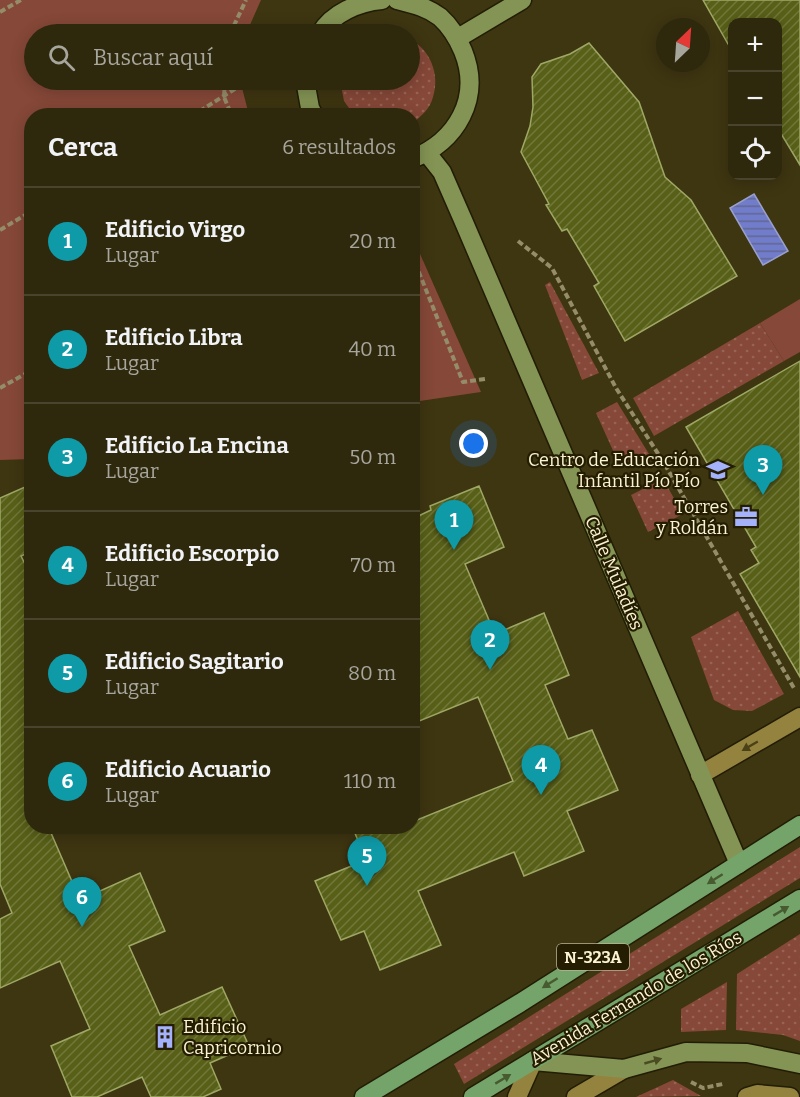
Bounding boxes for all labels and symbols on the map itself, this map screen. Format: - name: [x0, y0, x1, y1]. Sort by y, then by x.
- north arrow: [656, 18, 710, 72]
- your location: [459, 429, 488, 458]
- pin: 3: [744, 446, 783, 495]
- place label: Centro de Educación Infantil Pío Pío: [528, 449, 701, 492]
- school or university icon: Centro de Educación Infantil Pío Pío: [705, 457, 731, 483]
- place label: Torres y Roldán: [655, 496, 729, 539]
- pin: 1: [434, 500, 474, 550]
- office icon: Torres y Roldán: [733, 504, 759, 530]
- street label: Calle Muladíes: [580, 513, 648, 633]
- pin: 2: [470, 620, 510, 670]
- one-way arrow: [741, 741, 758, 751]
- pin: 4: [522, 746, 560, 795]
- pin: 5: [348, 836, 386, 886]
- one-way arrow: [707, 873, 723, 884]
- pin: 6: [62, 878, 101, 927]
- one-way arrow: [773, 906, 789, 917]
- street label: Avenida Fernando de los Ríos: [526, 926, 746, 1070]
- road number: N-323A: [557, 944, 629, 970]
- one-way arrow: [542, 978, 558, 989]
- place label: Edificio Capricornio: [183, 1016, 282, 1059]
- building icon: Edificio Capricornio: [152, 1024, 178, 1050]
- one-way arrow: [644, 1056, 662, 1065]
- one-way arrow: [495, 1073, 511, 1084]

